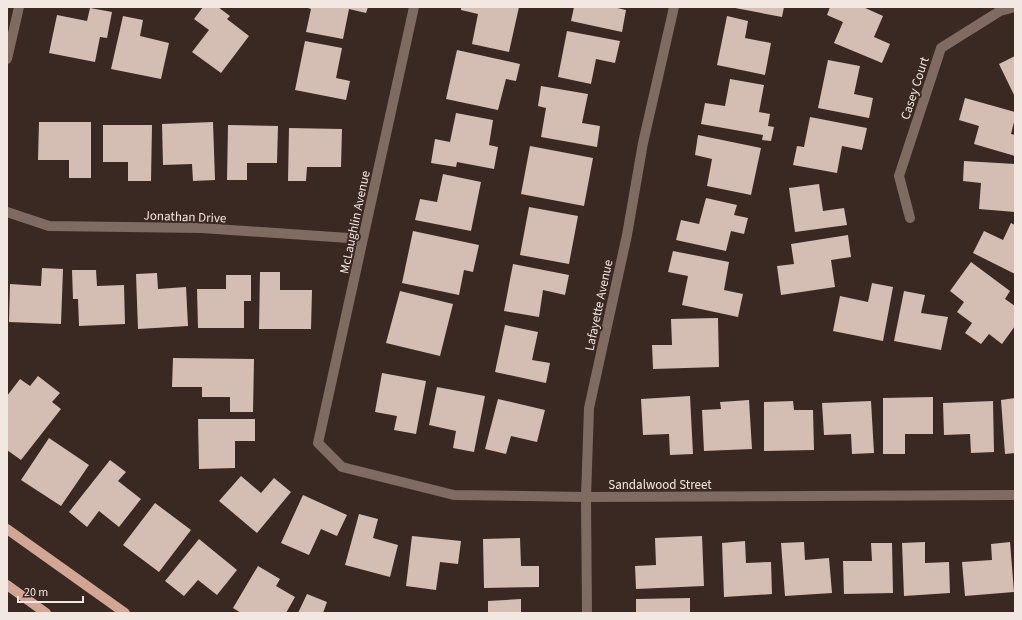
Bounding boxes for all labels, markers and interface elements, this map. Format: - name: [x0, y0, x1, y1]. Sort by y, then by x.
- street label: Casey Court: [896, 54, 934, 122]
- street label: McLaughlin Avenue: [335, 169, 375, 276]
- street label: Jonathan Drive: [143, 207, 227, 227]
- street label: Lafayette Avenue: [581, 258, 617, 352]
- street label: Sandalwood Street: [608, 476, 712, 494]
- scale bar: [18, 578, 83, 604]
- text: 20 m: [24, 584, 48, 601]

